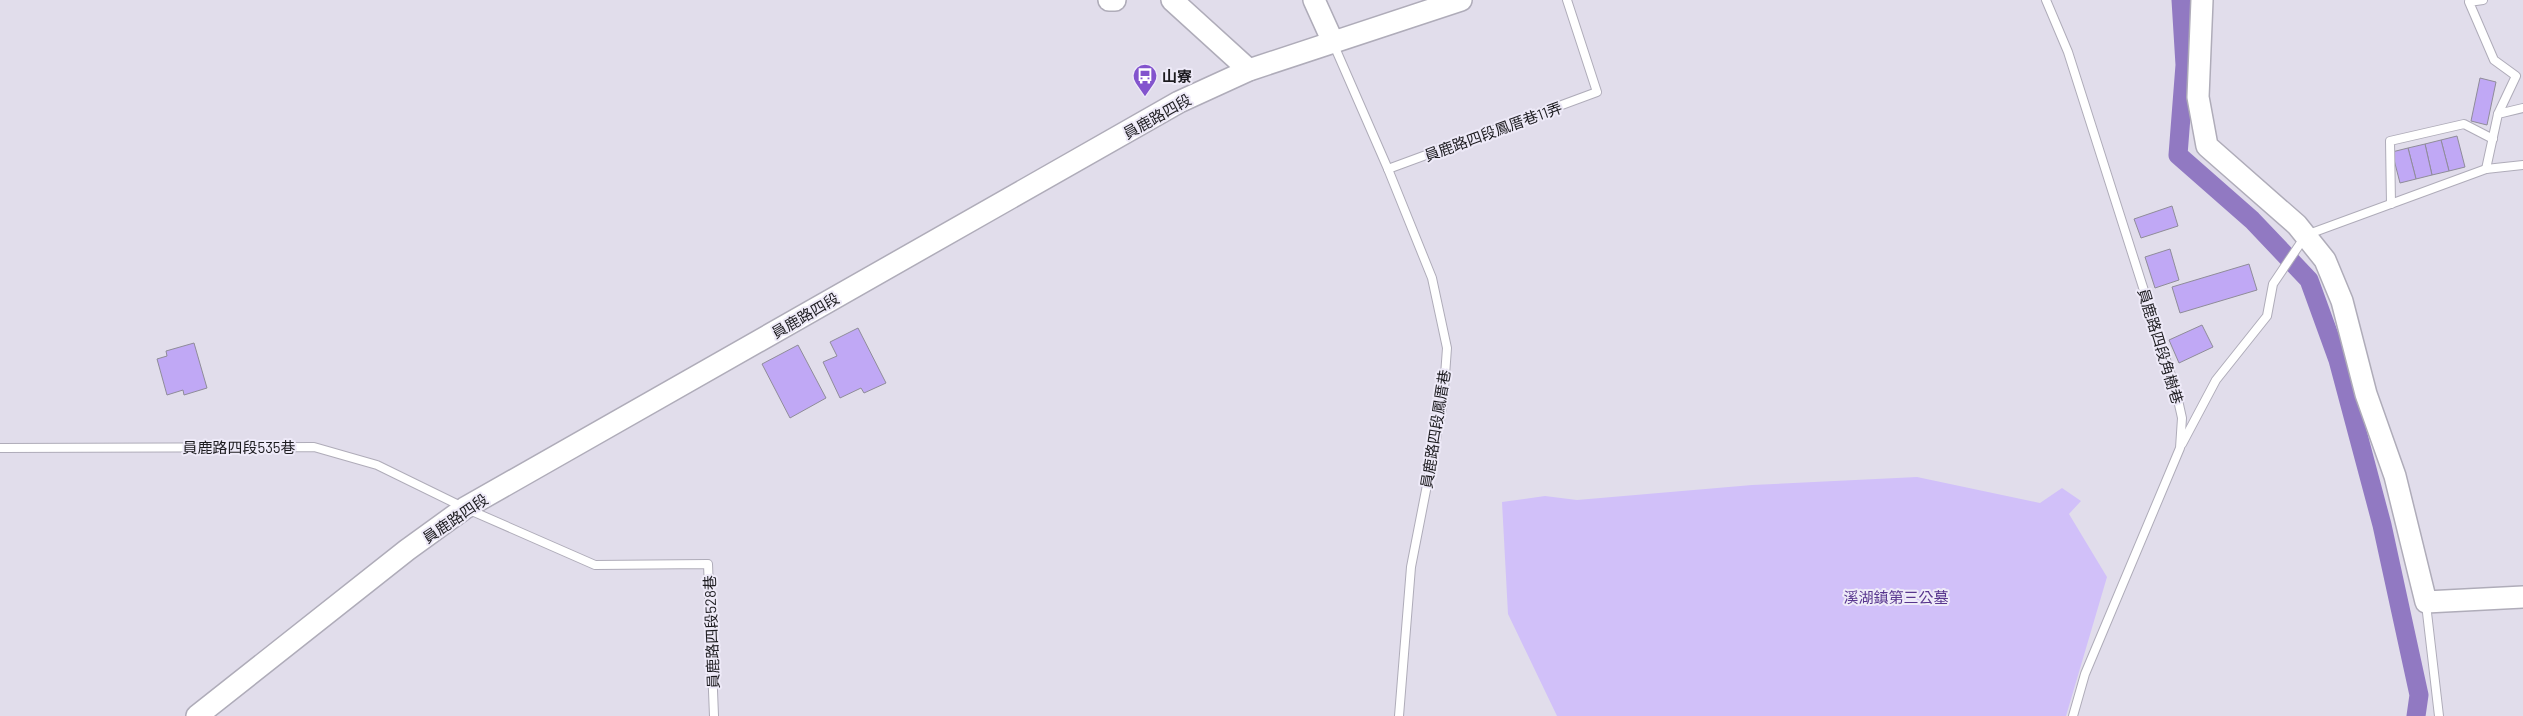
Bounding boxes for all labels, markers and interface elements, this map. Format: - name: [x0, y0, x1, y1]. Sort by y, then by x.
- bus stop icon: 山寮: [1132, 63, 1158, 97]
- place label: 山寮: [1162, 67, 1192, 85]
- street label: 員鹿路四段: [1120, 90, 1194, 142]
- street label: 員鹿路四段鳳厝巷11弄: [1422, 98, 1564, 164]
- street label: 員鹿路四段角樹巷: [2135, 286, 2187, 406]
- street label: 員鹿路四段: [768, 288, 842, 342]
- street label: 員鹿路四段鳳厝巷: [1417, 368, 1453, 490]
- street label: 員鹿路四段535巷: [182, 438, 296, 456]
- street label: 員鹿路四段: [419, 490, 491, 546]
- street label: 員鹿路四段528巷: [700, 575, 722, 689]
- park label: 溪湖鎮第三公墓: [1843, 588, 1949, 606]

